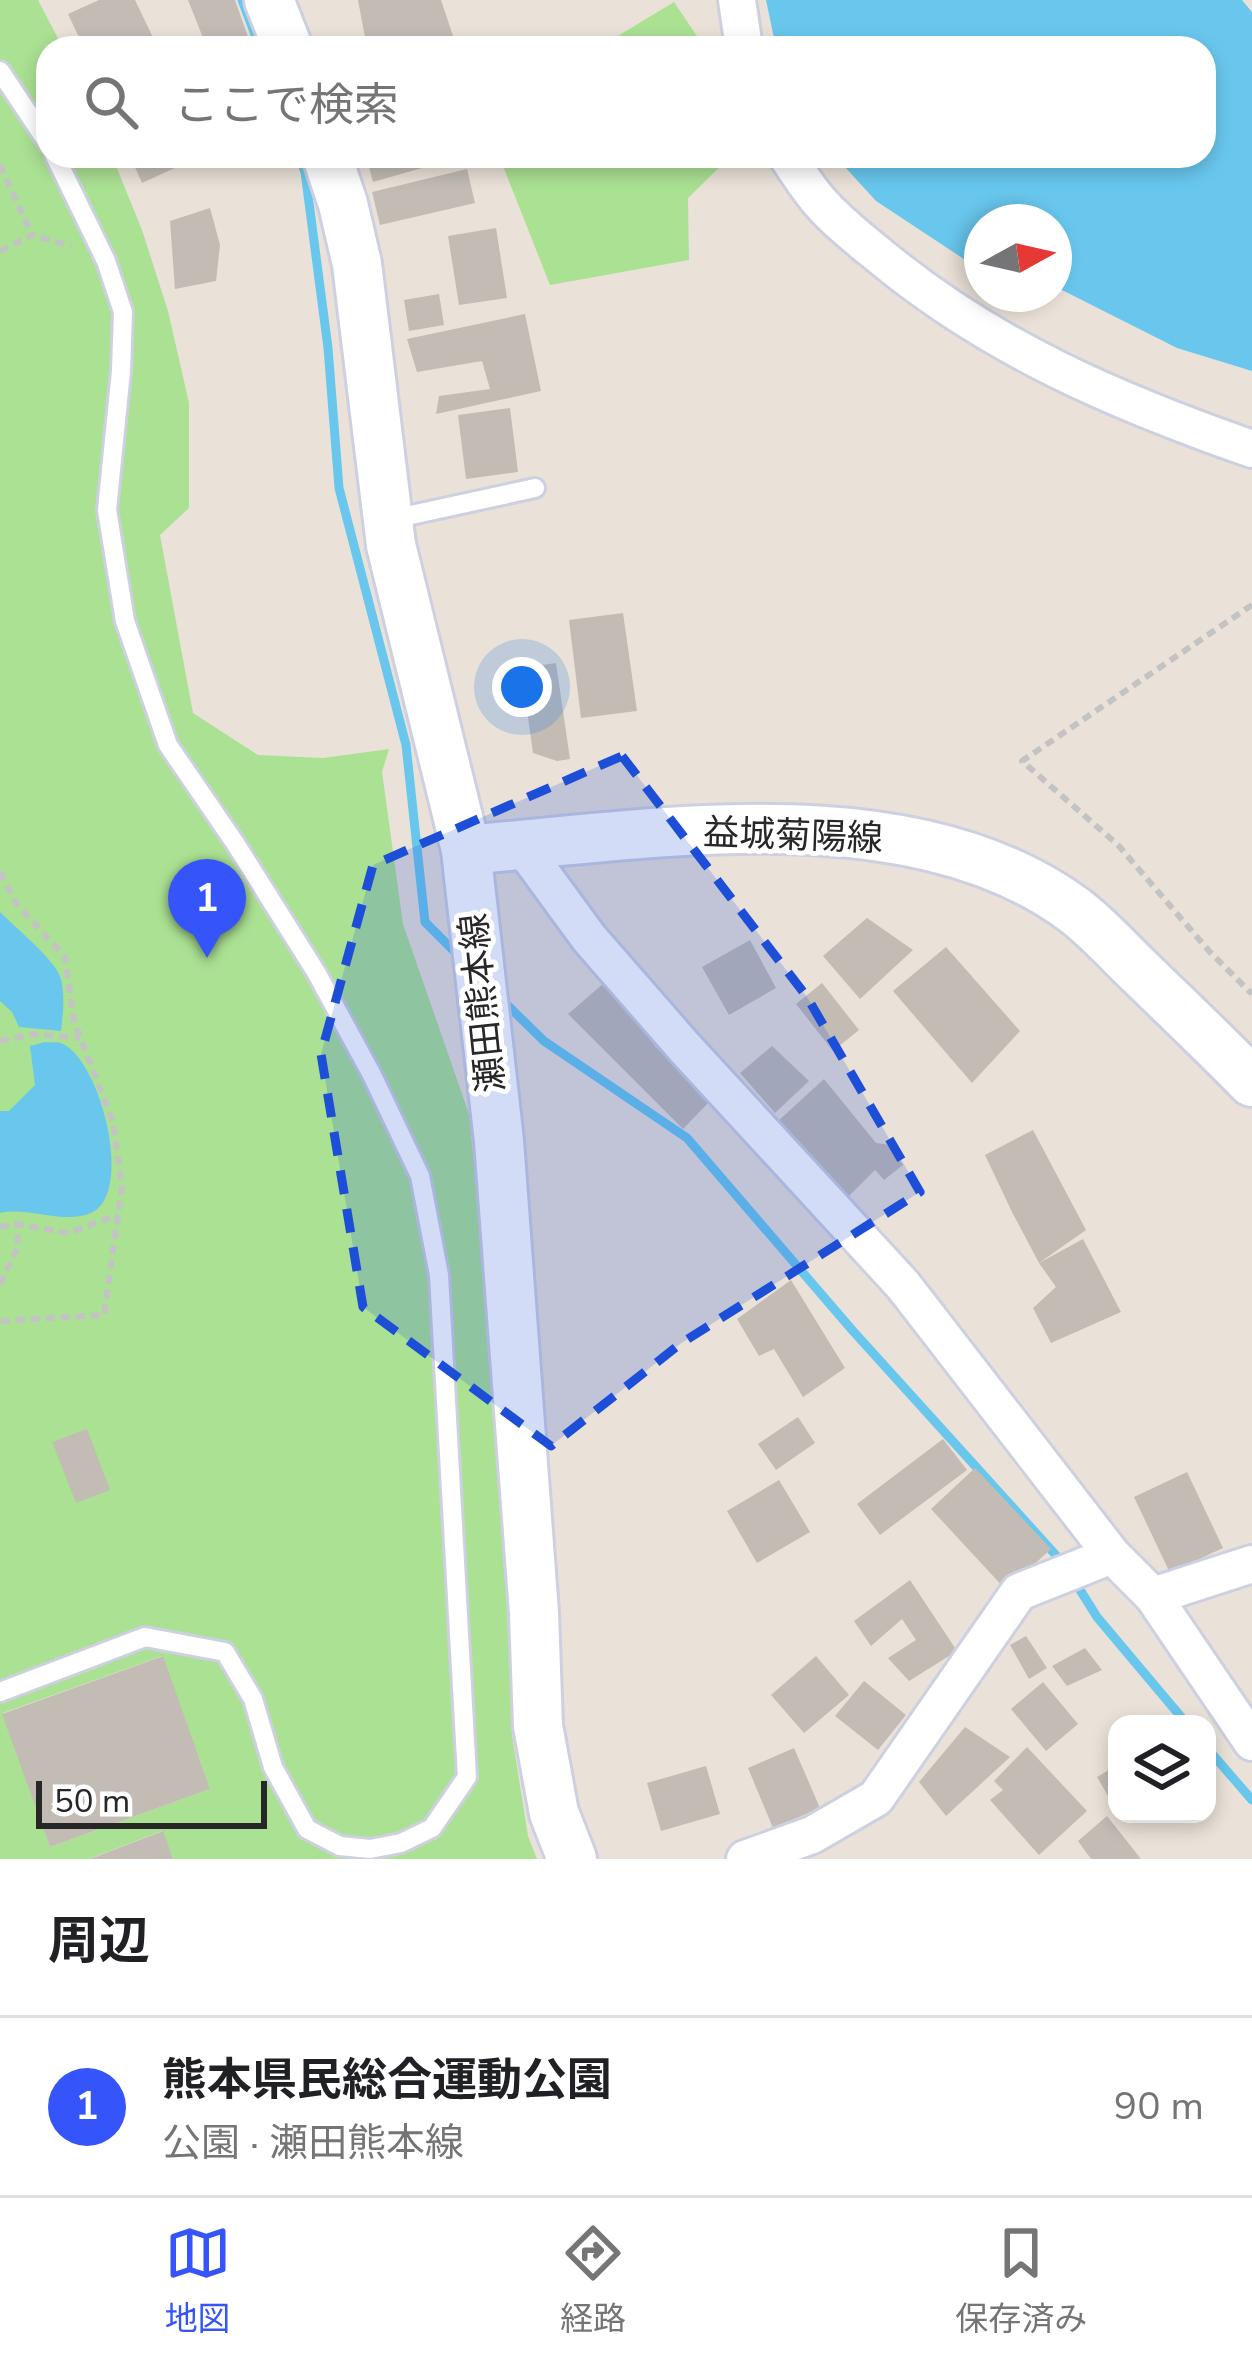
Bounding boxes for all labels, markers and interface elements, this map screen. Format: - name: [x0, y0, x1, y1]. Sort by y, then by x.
- search box: [36, 36, 1216, 168]
- icon: search: [78, 69, 144, 135]
- text: ここで検索: [174, 75, 399, 136]
- north arrow: [964, 204, 1072, 312]
- your location: [492, 657, 552, 717]
- street label: 益城菊陽線: [702, 808, 884, 864]
- pin: 1: [168, 859, 246, 958]
- street label: 瀬田熊本線: [449, 911, 517, 1095]
- map controls: [1108, 1715, 1216, 1823]
- button: layers: [1108, 1715, 1216, 1823]
- scale bar: [36, 1775, 267, 1828]
- text: 50 m: [54, 1779, 130, 1824]
- text: 周辺: [48, 1906, 150, 1976]
- text: 熊本県民総合運動公園: [162, 2050, 612, 2111]
- text: 1: [75, 2080, 99, 2133]
- text: 90 m: [1114, 2080, 1204, 2133]
- text: 公園 · 瀬田熊本線: [162, 2117, 464, 2170]
- tab: 地図: [165, 2220, 231, 2342]
- tab: 経路: [560, 2220, 626, 2342]
- tab: 保存済み: [955, 2220, 1087, 2342]

